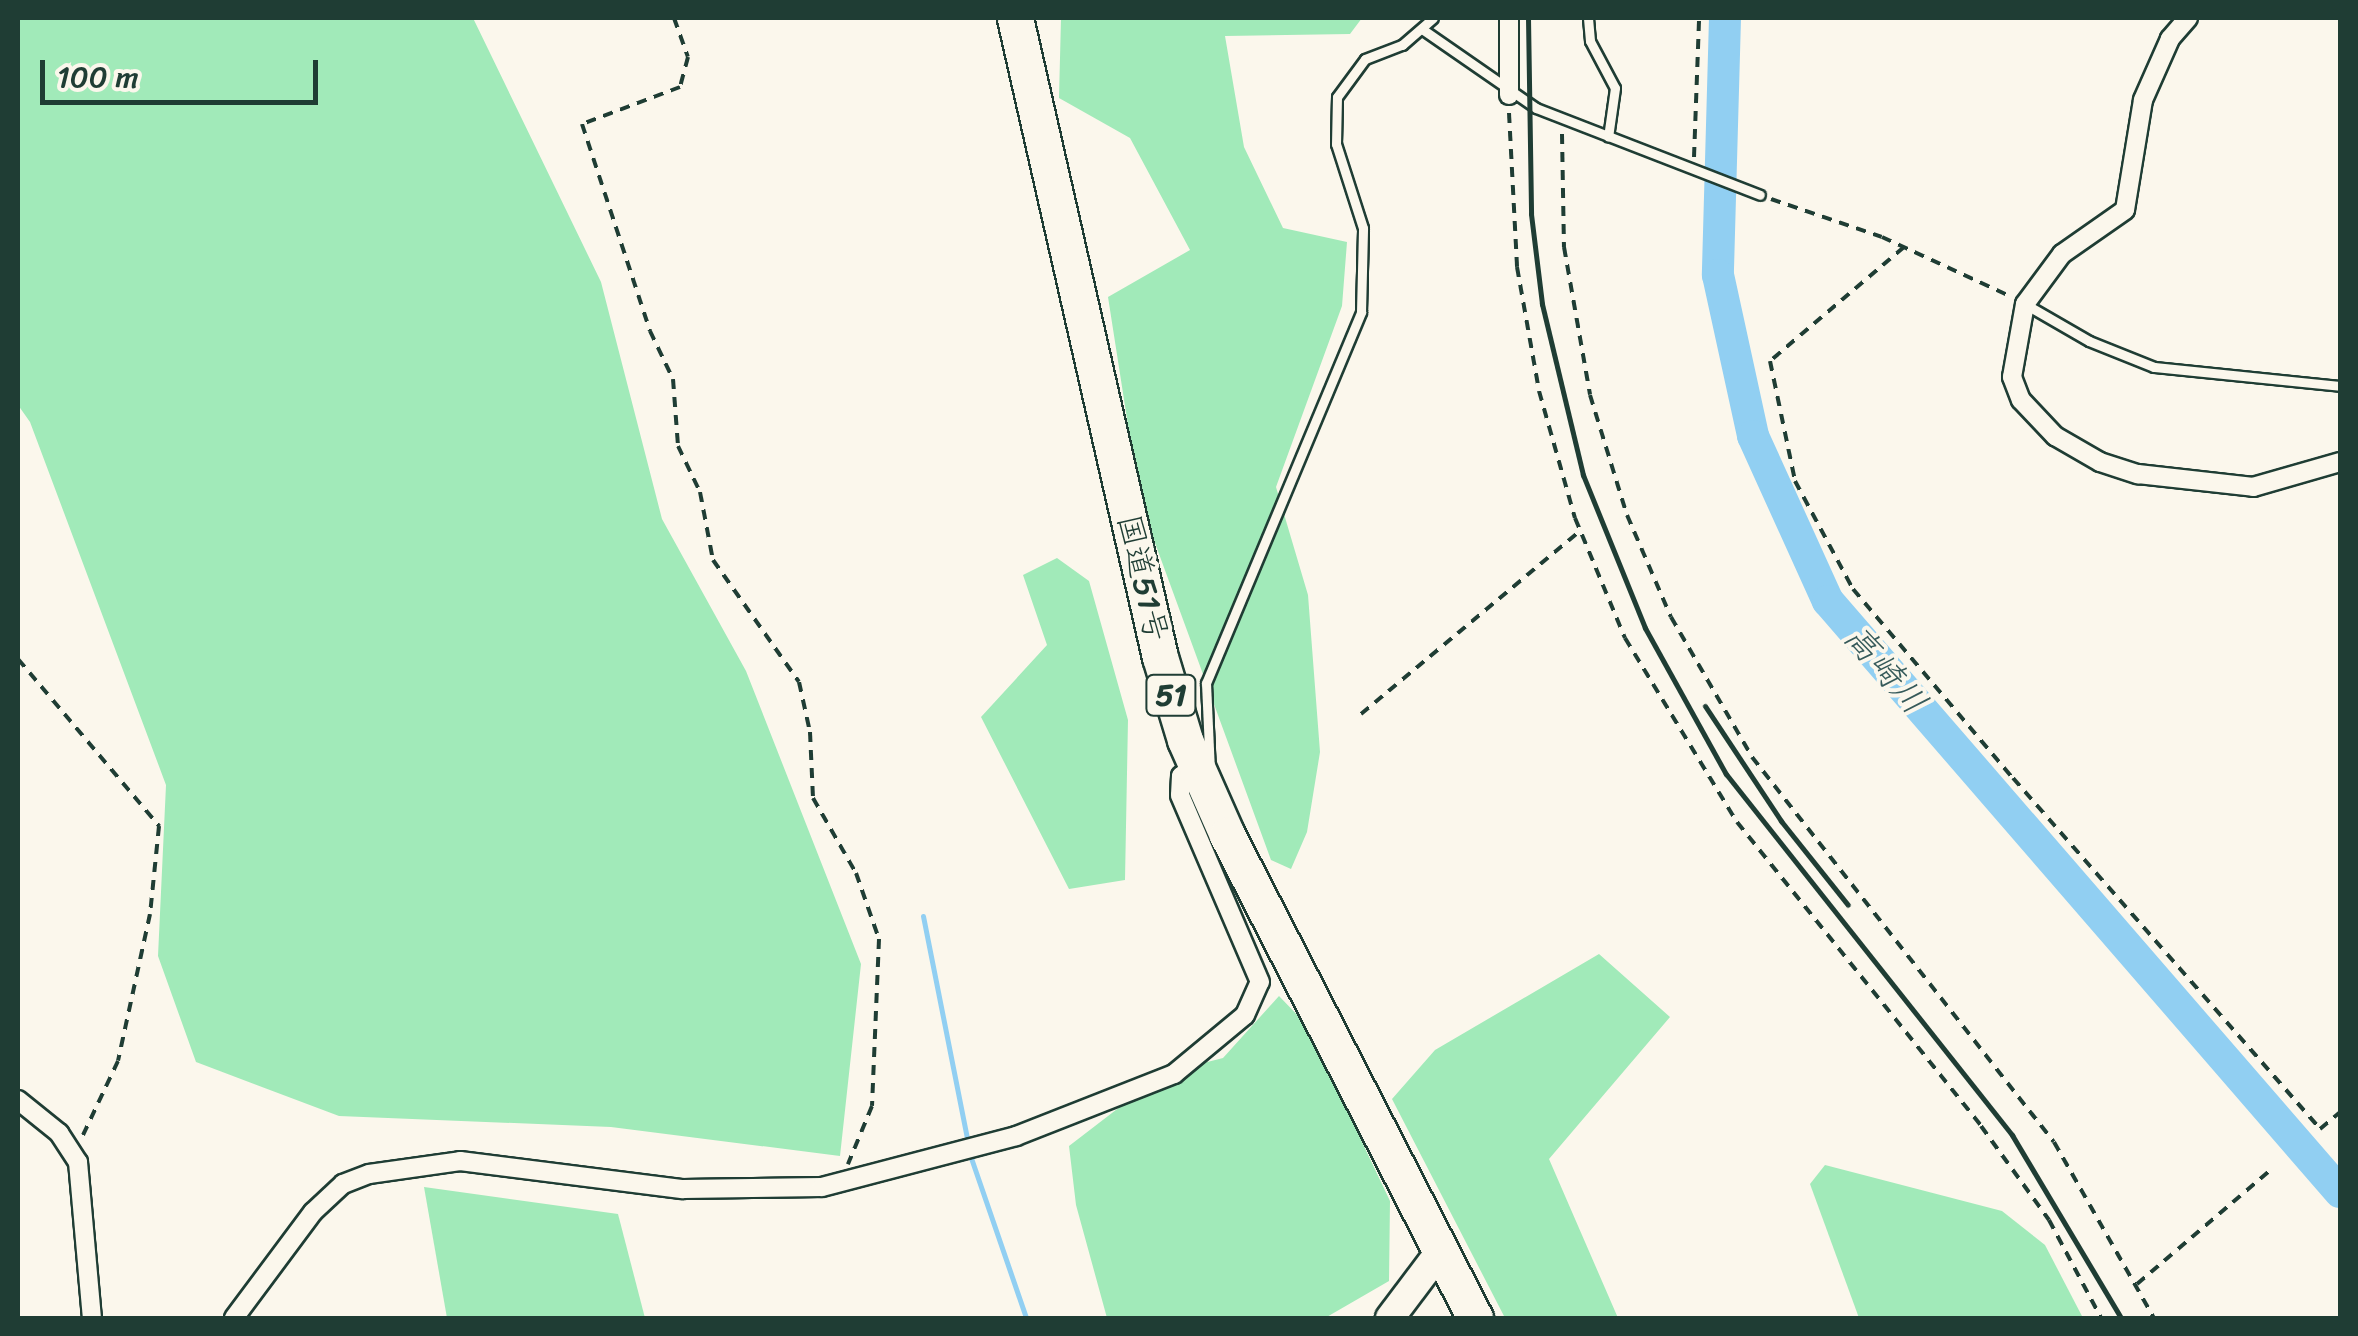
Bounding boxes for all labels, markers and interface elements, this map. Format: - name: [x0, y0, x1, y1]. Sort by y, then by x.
- scale bar: [45, 40, 322, 102]
- text: 100 m: [57, 50, 139, 104]
- street label: 国道51号: [1109, 511, 1175, 645]
- water label: 高崎川: [1836, 616, 1936, 722]
- road number: 51: [1144, 670, 1198, 720]

